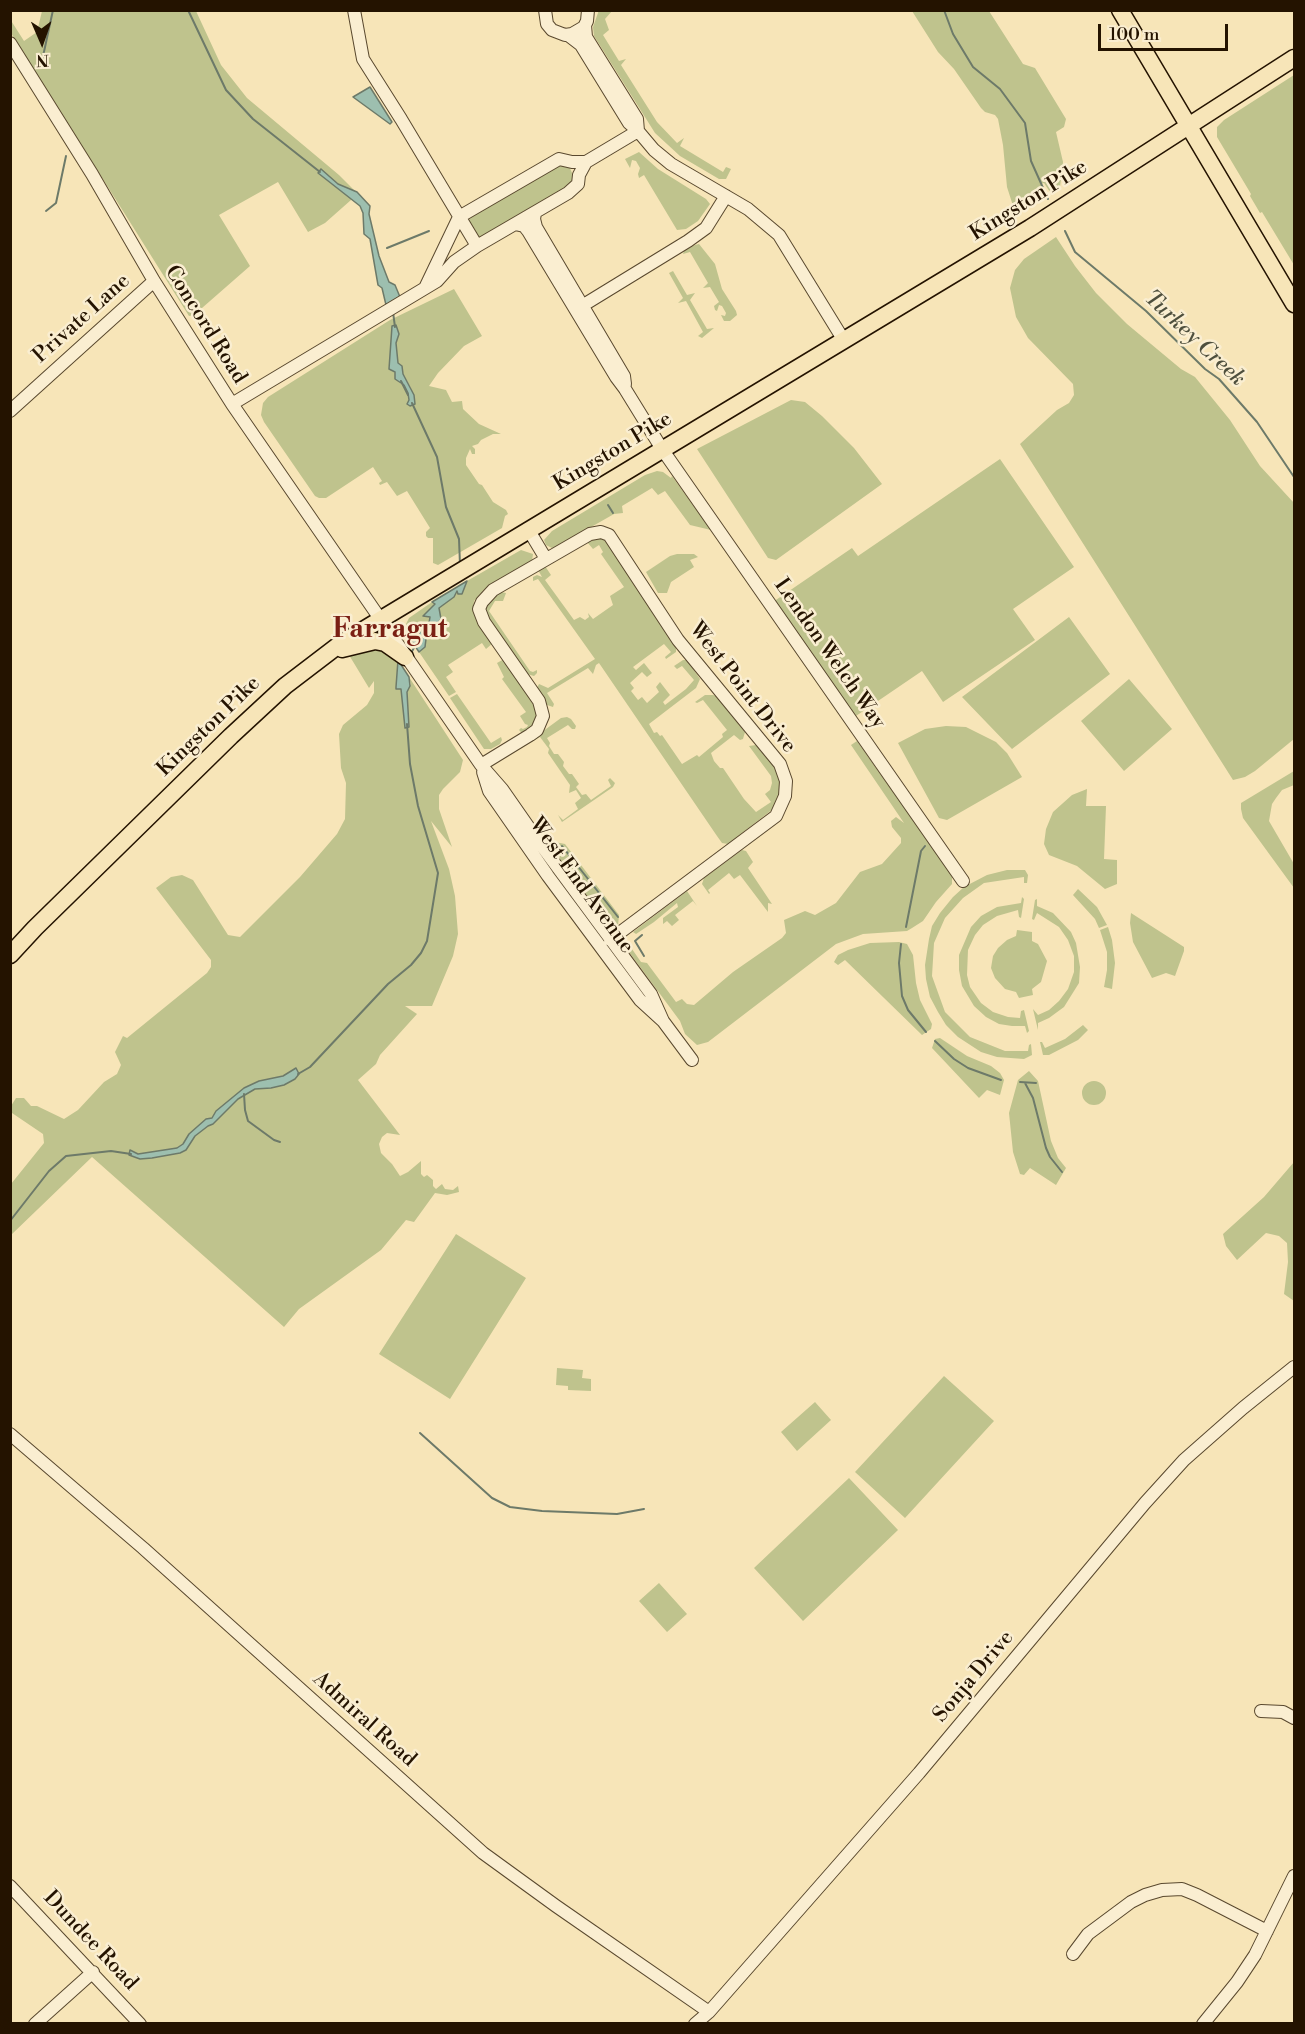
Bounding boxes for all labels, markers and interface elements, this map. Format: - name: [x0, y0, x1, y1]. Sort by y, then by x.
- north arrow: [12, 12, 72, 72]
- scale bar: [1101, 12, 1232, 50]
- text: 100 m: [1109, 23, 1160, 46]
- text: N: [36, 50, 49, 70]
- street label: Kingston Pike: [966, 155, 1092, 247]
- street label: Concord Road: [159, 261, 251, 389]
- street label: Private Lane: [28, 269, 136, 369]
- water label: Turkey Creek: [1138, 286, 1250, 392]
- street label: Kingston Pike: [549, 407, 677, 497]
- street label: Lendon Welch Way: [768, 574, 890, 734]
- district label: Farragut: [333, 615, 447, 647]
- street label: West Point Drive: [683, 618, 801, 758]
- street label: Kingston Pike: [152, 672, 266, 782]
- street label: West End Avenue: [523, 813, 639, 959]
- street label: Sonja Drive: [928, 1626, 1020, 1728]
- street label: Admiral Road: [307, 1667, 421, 1773]
- street label: Dundee Road: [37, 1886, 143, 1996]

